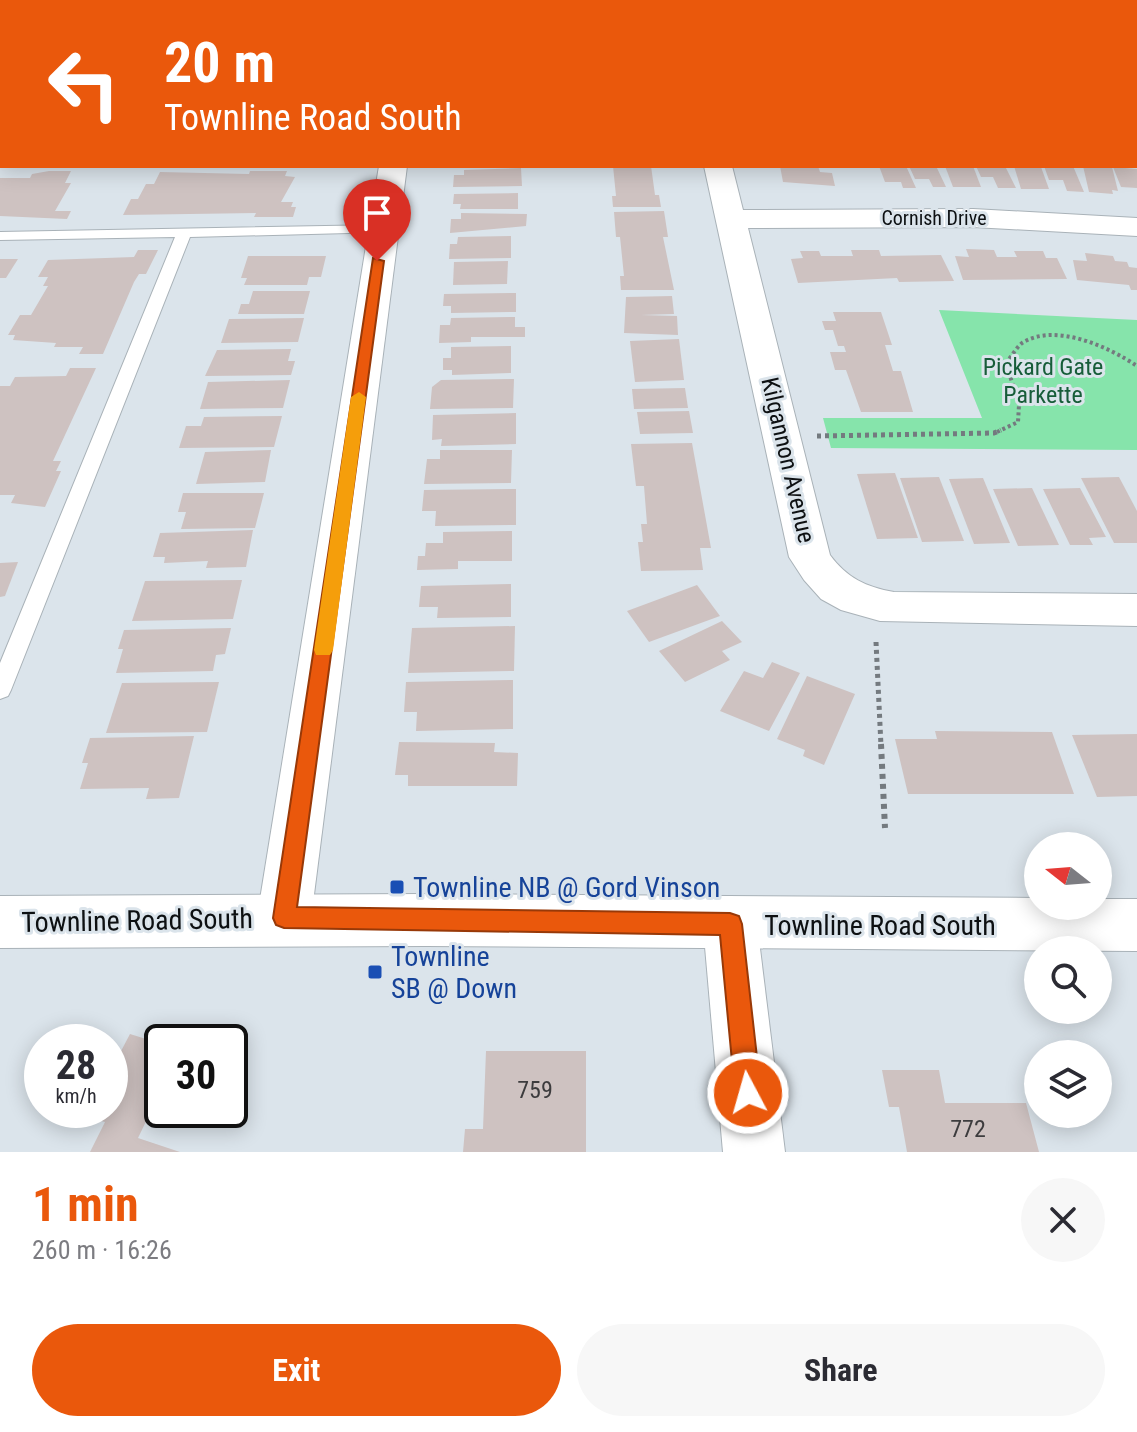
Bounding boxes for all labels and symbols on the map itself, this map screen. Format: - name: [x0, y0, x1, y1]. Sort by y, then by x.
- pin: [343, 179, 411, 261]
- street label: Cornish Drive: [881, 206, 987, 230]
- park label: Pickard Gate Parkette: [983, 353, 1103, 409]
- street label: Kilgannon Avenue: [755, 375, 821, 545]
- north arrow: [1024, 832, 1112, 920]
- place label: Townline NB @ Gord Vinson: [413, 871, 720, 904]
- marker: Townline NB @ Gord Vinson: [388, 878, 406, 896]
- street label: Townline Road South: [21, 902, 253, 939]
- street label: Townline Road South: [764, 909, 996, 942]
- place label: Townline SB @ Down: [391, 940, 517, 1005]
- marker: Townline SB @ Down: [366, 963, 384, 981]
- speed limit sign: 30: [144, 1024, 248, 1128]
- position arrow: [706, 1051, 790, 1135]
- house number: 759: [517, 1076, 553, 1104]
- house number: 772: [950, 1115, 986, 1143]

